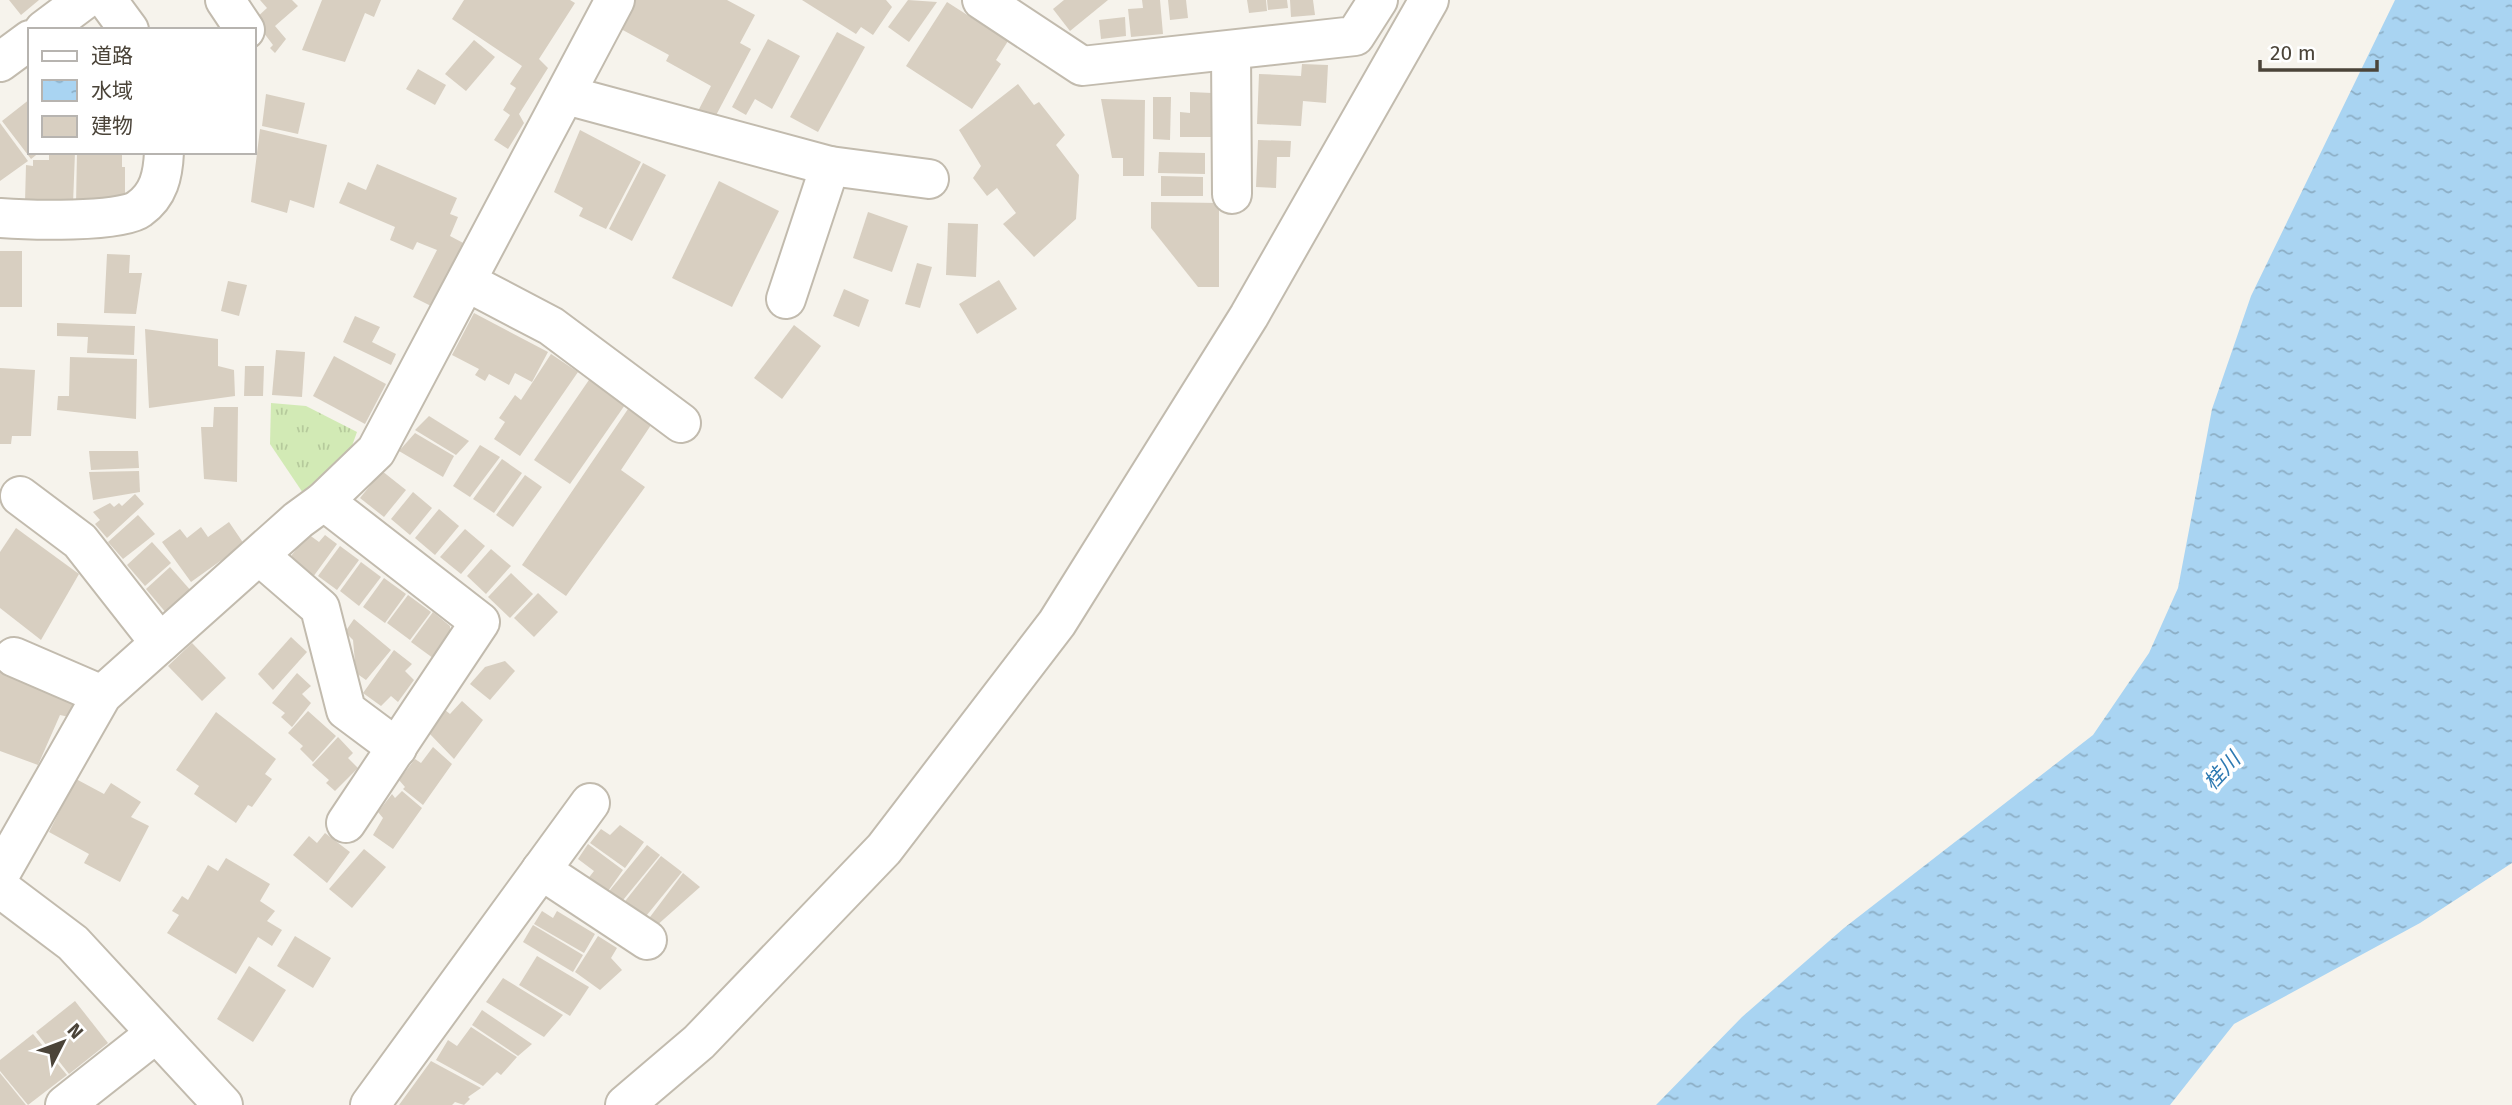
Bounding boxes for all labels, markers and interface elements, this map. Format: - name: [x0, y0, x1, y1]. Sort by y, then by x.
- legend: [28, 28, 256, 154]
- scale bar: [2260, 28, 2377, 72]
- text: 20 m: [2270, 40, 2316, 66]
- text: 道路: [91, 43, 133, 69]
- text: 水域: [91, 78, 133, 104]
- text: 建物: [91, 113, 133, 139]
- water label: 桂川: [2198, 745, 2247, 795]
- north arrow: [28, 1007, 98, 1077]
- text: N: [62, 1019, 88, 1043]

